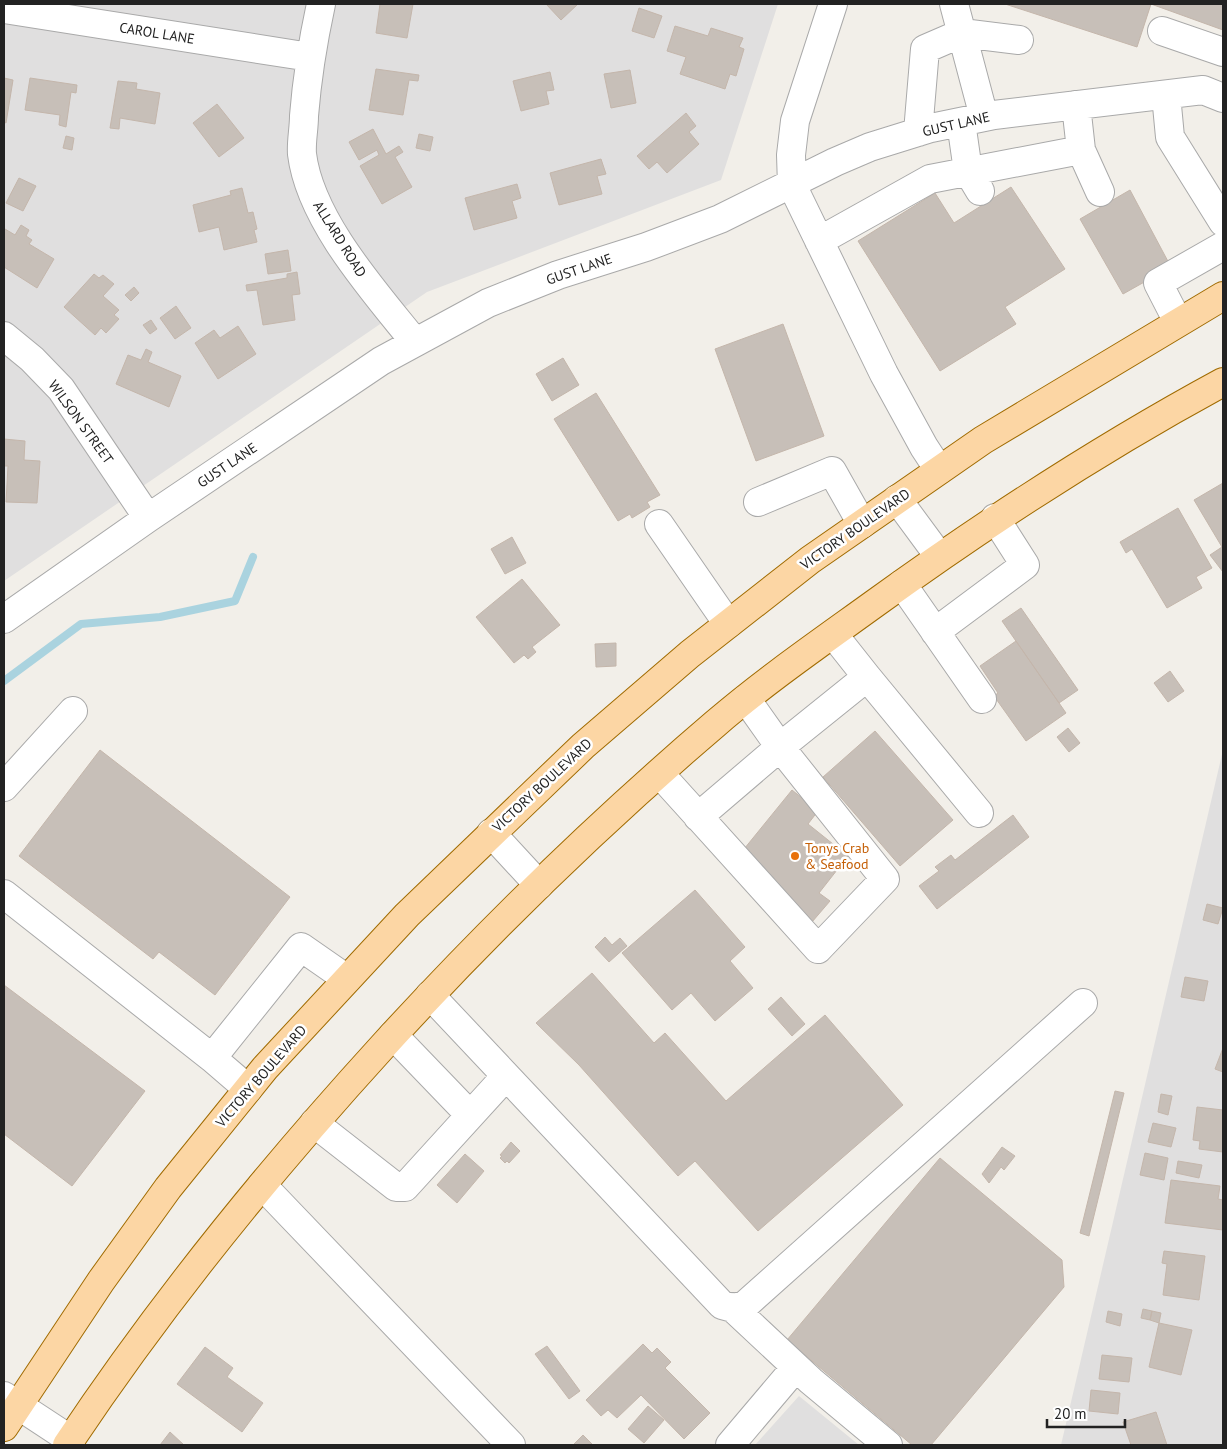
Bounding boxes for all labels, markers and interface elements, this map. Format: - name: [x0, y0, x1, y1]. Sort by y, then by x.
- street label: CAROL LANE: [118, 18, 196, 48]
- street label: GUST LANE: [921, 108, 991, 140]
- street label: ALLARD ROAD: [309, 198, 371, 280]
- street label: GUST LANE: [544, 249, 614, 289]
- street label: WILSON STREET: [45, 377, 118, 468]
- street label: GUST LANE: [194, 438, 260, 492]
- street label: VICTORY BOULEVARD: [796, 484, 913, 574]
- street label: VICTORY BOULEVARD: [488, 734, 596, 836]
- place label: Tonys Crab & Seafood: [805, 839, 869, 873]
- marker: Tonys Crab & Seafood: [789, 850, 801, 862]
- street label: VICTORY BOULEVARD: [211, 1021, 310, 1132]
- scale bar: [1047, 1396, 1124, 1428]
- text: 20 m: [1054, 1404, 1087, 1423]

